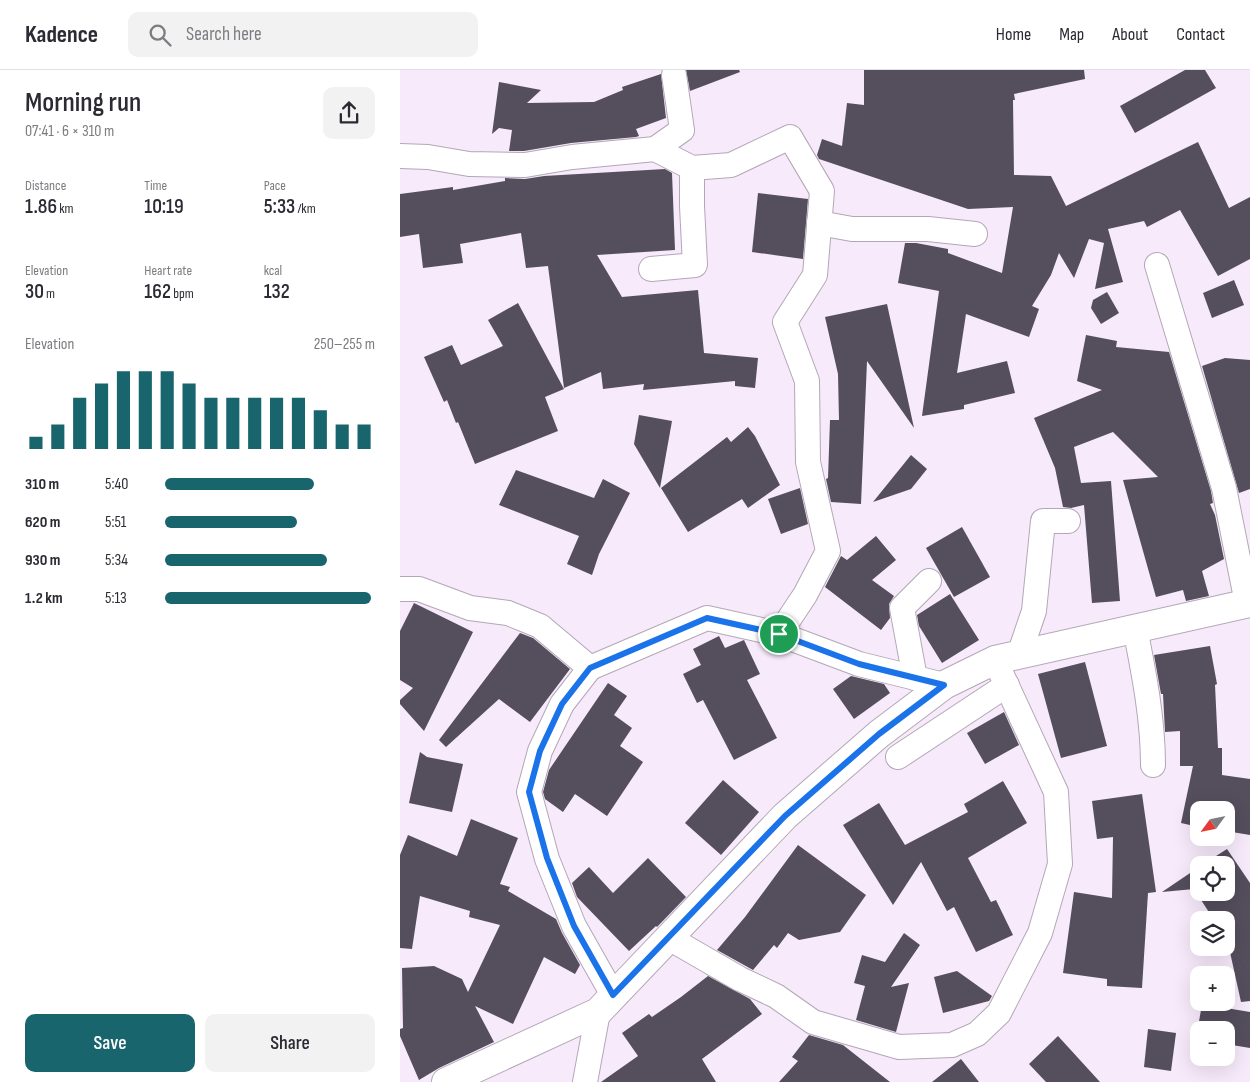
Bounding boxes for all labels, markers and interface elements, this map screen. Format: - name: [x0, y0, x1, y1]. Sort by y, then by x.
- search box: [128, 12, 478, 57]
- text: Kadence: [25, 20, 98, 49]
- icon: search: [146, 21, 174, 49]
- text: Search here: [186, 23, 262, 46]
- text: Home: [996, 24, 1031, 45]
- text: Map: [1059, 24, 1084, 45]
- text: About: [1112, 24, 1148, 45]
- text: Contact: [1176, 24, 1225, 45]
- text: Morning run: [25, 86, 141, 119]
- button: share: [323, 87, 375, 139]
- text: 07:41 · 6 × 310 m: [25, 122, 114, 141]
- text: Distance: [25, 177, 66, 194]
- text: Time: [144, 177, 167, 194]
- text: Pace: [264, 177, 286, 194]
- text: 1.86: [25, 194, 57, 219]
- text: 10:19: [144, 194, 184, 219]
- text: 5:33: [264, 194, 295, 219]
- text: km: [57, 200, 74, 217]
- text: /km: [295, 200, 316, 217]
- text: Elevation: [25, 262, 68, 279]
- text: Heart rate: [144, 262, 192, 279]
- text: kcal: [264, 262, 282, 279]
- text: 30: [25, 279, 44, 304]
- text: 162: [144, 279, 171, 304]
- text: 132: [264, 279, 290, 304]
- text: m: [44, 285, 55, 302]
- text: bpm: [171, 285, 194, 302]
- text: Elevation: [25, 335, 74, 354]
- text: 250–255 m: [314, 335, 375, 354]
- text: 310 m: [25, 475, 59, 494]
- text: 5:40: [105, 475, 128, 494]
- text: 620 m: [25, 513, 60, 532]
- text: 5:51: [105, 513, 126, 532]
- text: 930 m: [25, 551, 60, 570]
- text: 5:34: [105, 551, 128, 570]
- text: 1.2 km: [25, 589, 63, 608]
- text: 5:13: [105, 589, 127, 608]
- pin: [758, 613, 800, 655]
- icon: arrive: [765, 620, 793, 648]
- north arrow: [1190, 801, 1235, 846]
- map controls: [1190, 801, 1235, 1066]
- button: locate: [1190, 856, 1235, 901]
- button: layers: [1190, 911, 1235, 956]
- button: +: [1190, 966, 1235, 1011]
- button: Save: [25, 1014, 195, 1072]
- button: Share: [205, 1014, 375, 1072]
- button: −: [1190, 1021, 1235, 1066]

